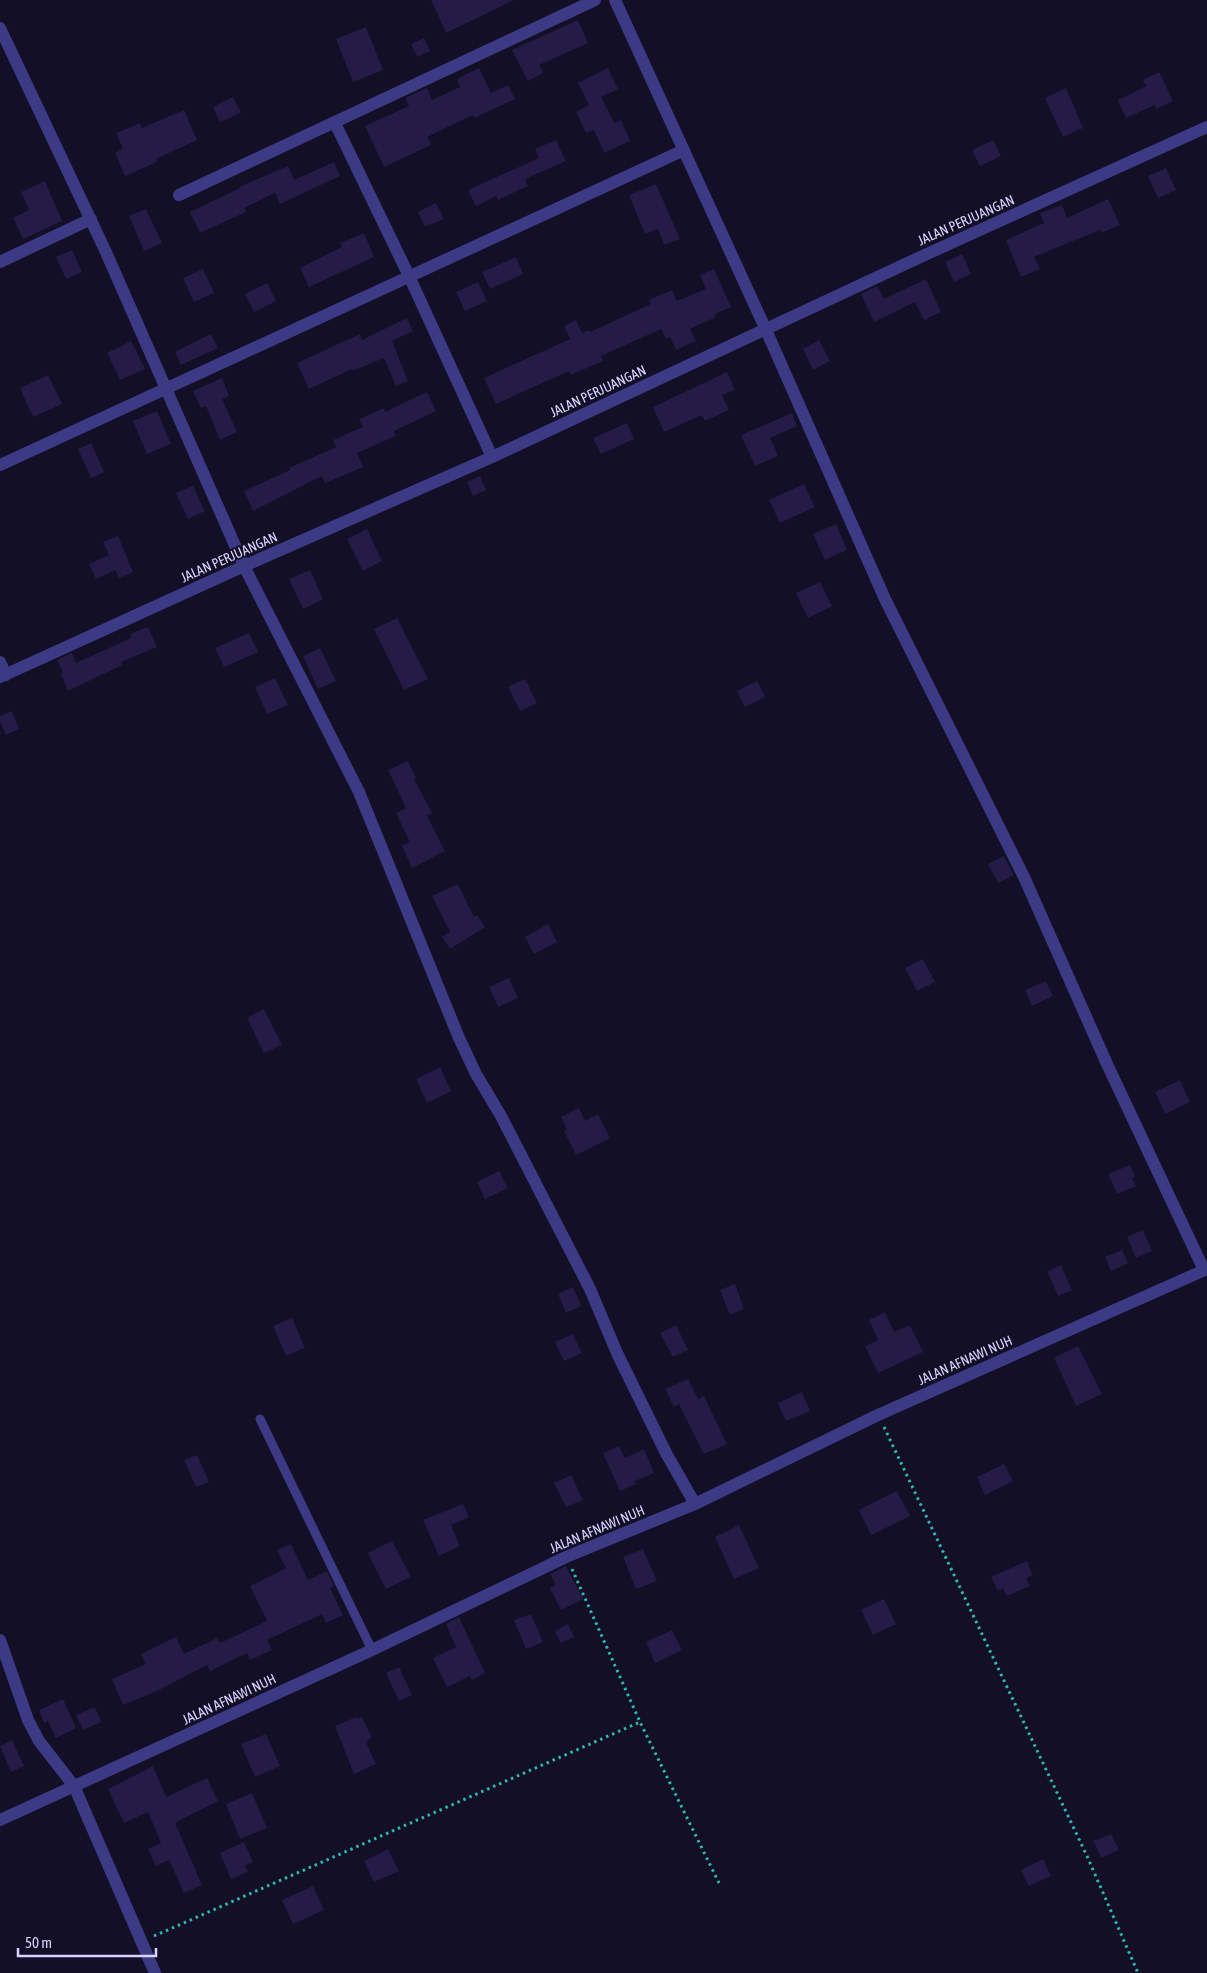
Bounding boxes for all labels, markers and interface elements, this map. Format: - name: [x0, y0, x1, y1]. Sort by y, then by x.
- street label: JALAN PERJUANGAN: [915, 192, 1017, 248]
- street label: JALAN PERJUANGAN: [547, 362, 649, 420]
- street label: JALAN PERJUANGAN: [178, 529, 280, 585]
- street label: JALAN AFNAWI NUH: [915, 1332, 1015, 1388]
- street label: JALAN AFNAWI NUH: [547, 1502, 647, 1556]
- street label: JALAN AFNAWI NUH: [180, 1670, 278, 1728]
- scale bar: [18, 1926, 155, 1958]
- text: 50 m: [25, 1934, 52, 1951]

